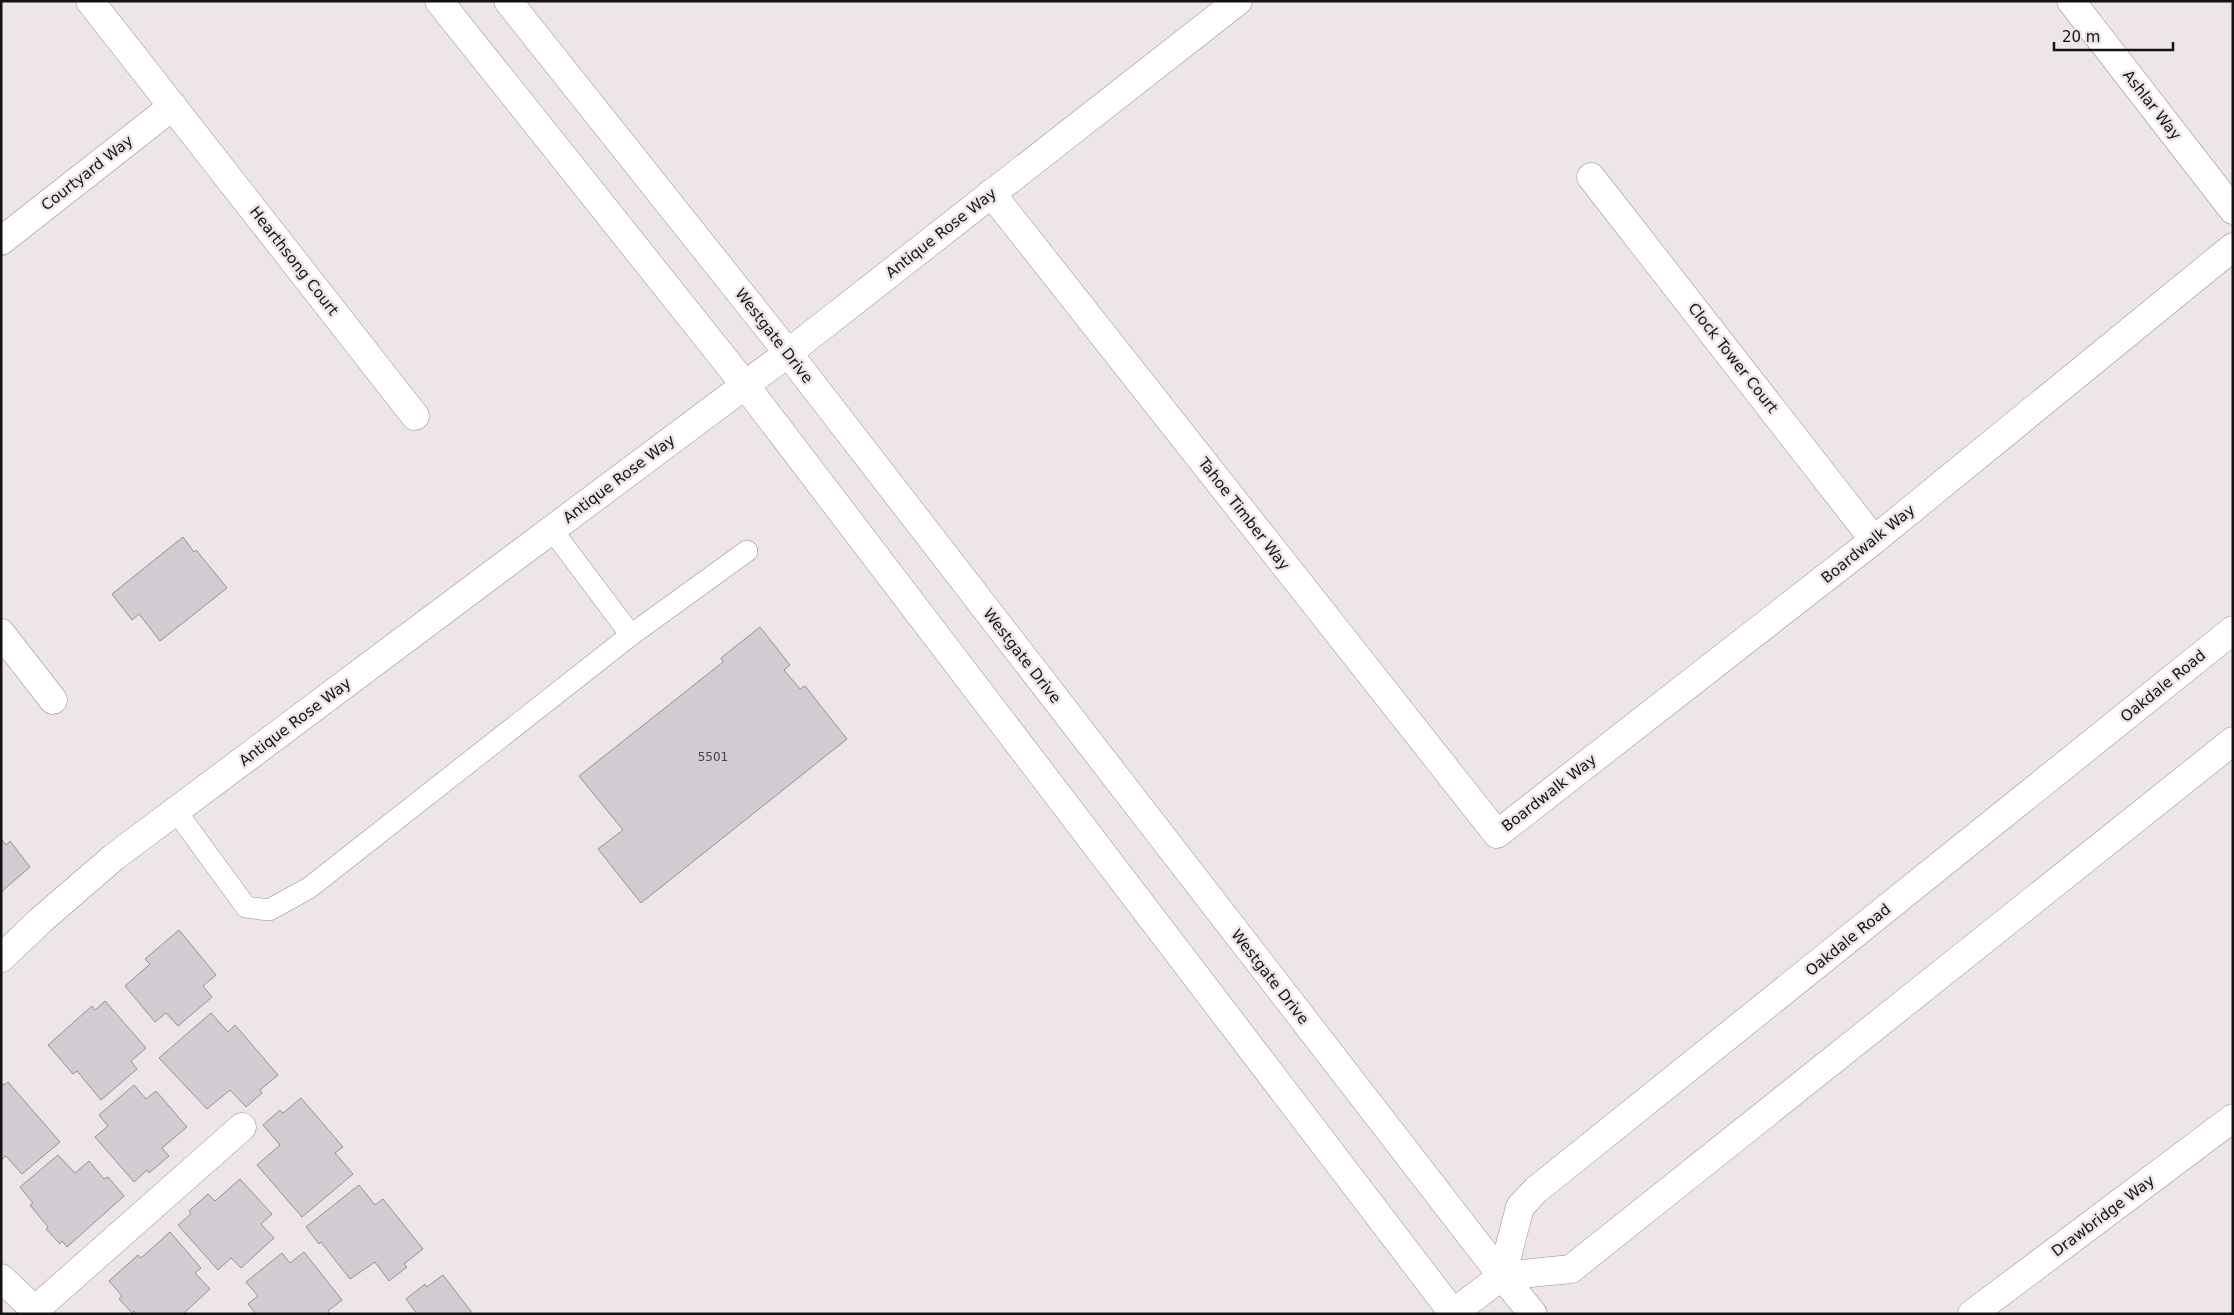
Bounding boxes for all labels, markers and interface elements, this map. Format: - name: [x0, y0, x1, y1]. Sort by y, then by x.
- scale bar: [2054, 20, 2173, 52]
- text: 20 m: [2062, 28, 2100, 46]
- street label: Ashlar Way: [2119, 66, 2185, 144]
- street label: Courtyard Way: [38, 132, 137, 214]
- street label: Antique Rose Way: [882, 184, 1000, 282]
- street label: Hearthsong Court: [246, 203, 342, 319]
- street label: Westgate Drive: [731, 285, 817, 387]
- street label: Clock Tower Court: [1684, 299, 1782, 417]
- street label: Antique Rose Way: [559, 431, 679, 527]
- street label: Tahoe Timber Way: [1194, 453, 1294, 574]
- street label: Boardwalk Way: [1818, 501, 1918, 587]
- street label: Westgate Drive: [979, 605, 1065, 707]
- street label: Oakdale Road: [2117, 646, 2209, 726]
- street label: Antique Rose Way: [235, 674, 355, 770]
- house number: 5501: [698, 750, 728, 764]
- street label: Boardwalk Way: [1498, 750, 1600, 836]
- street label: Oakdale Road: [1802, 900, 1894, 980]
- street label: Westgate Drive: [1227, 926, 1313, 1028]
- street label: Drawbridge Way: [2048, 1171, 2158, 1261]

